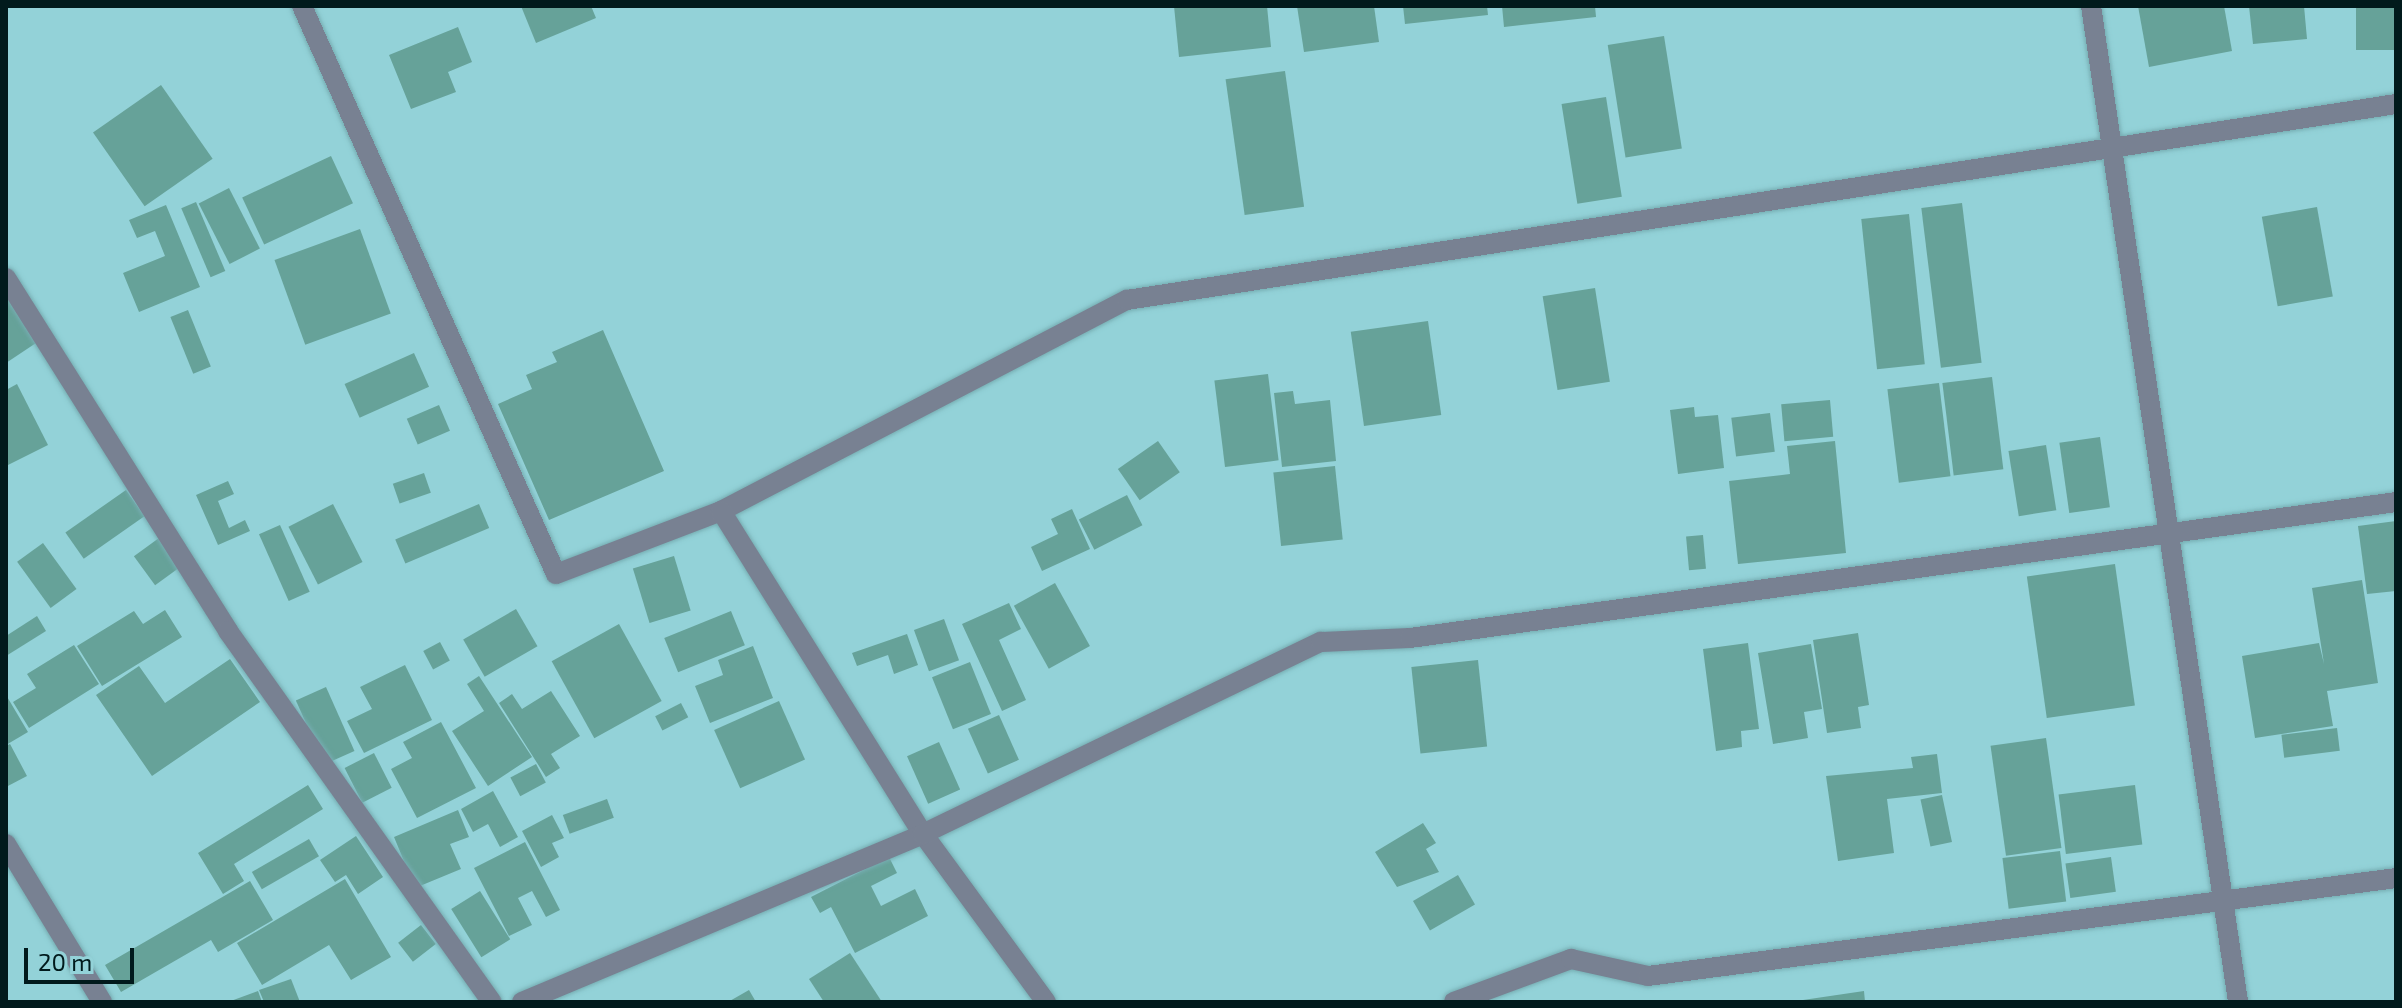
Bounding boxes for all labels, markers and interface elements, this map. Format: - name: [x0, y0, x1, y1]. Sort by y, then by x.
- scale bar: [28, 932, 138, 982]
- text: 20 m: [38, 947, 92, 976]

